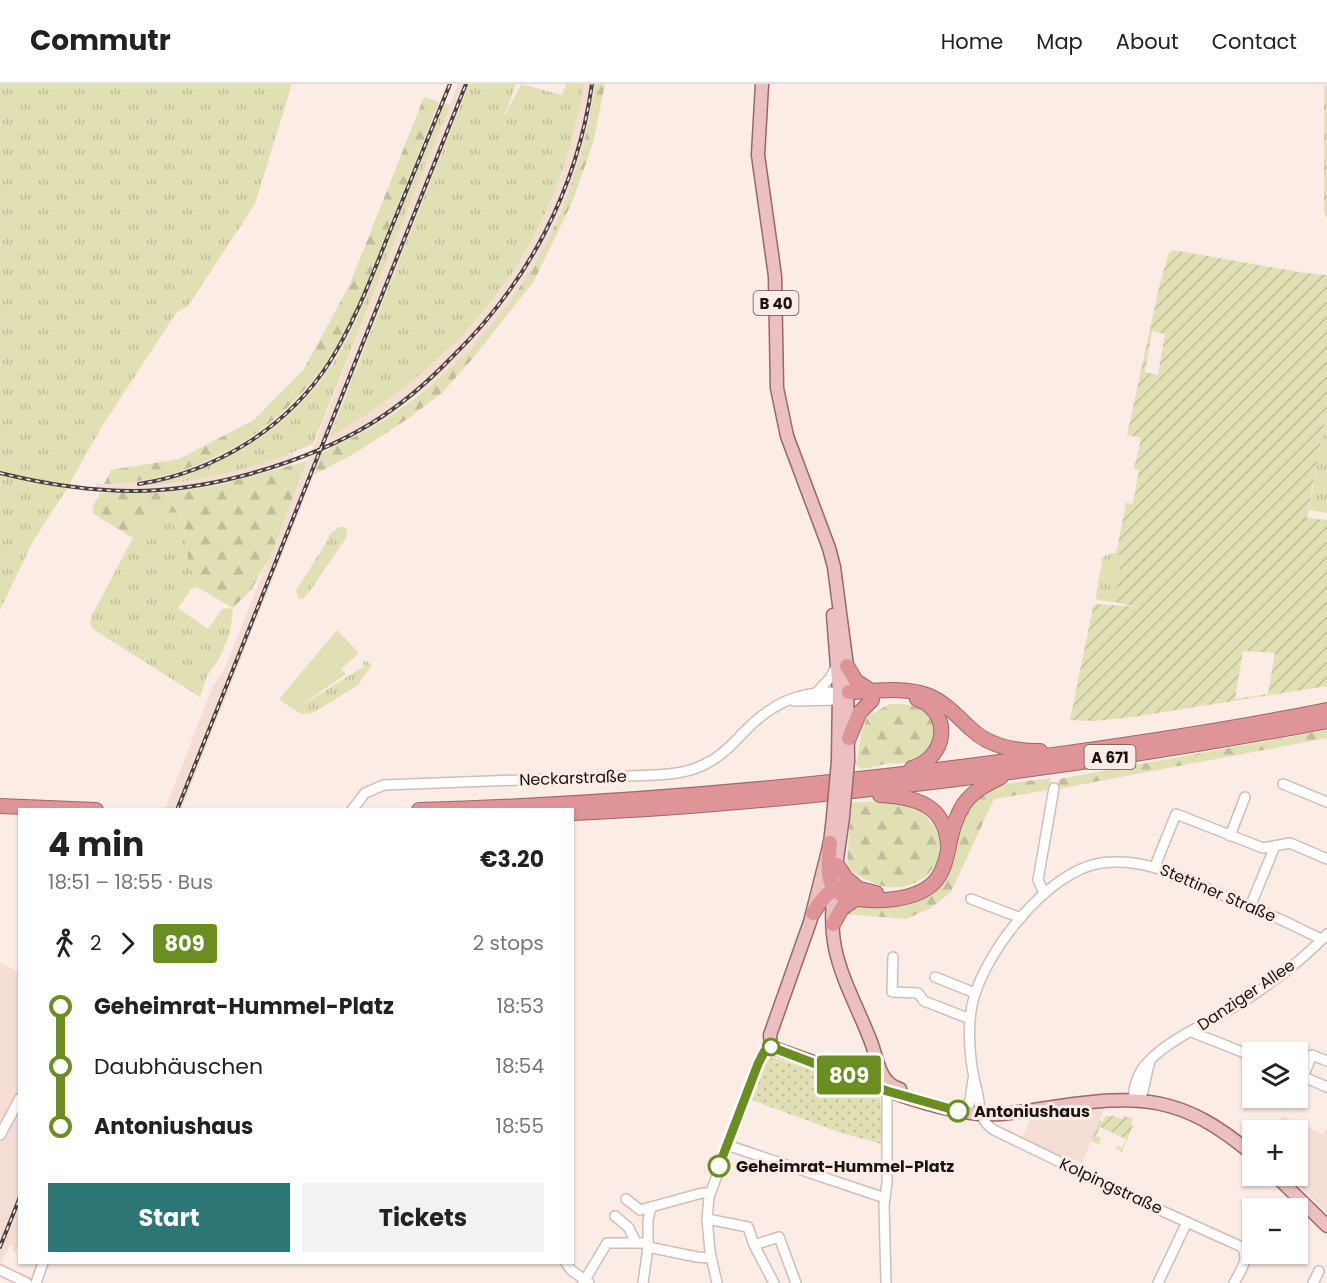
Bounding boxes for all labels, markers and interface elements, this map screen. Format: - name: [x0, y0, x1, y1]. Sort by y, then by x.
- text: Commutr: [30, 21, 171, 60]
- text: Home: [941, 27, 1003, 56]
- text: Map: [1036, 27, 1083, 56]
- text: About: [1116, 27, 1179, 56]
- text: Contact: [1212, 27, 1297, 56]
- road number: B 40: [754, 291, 798, 315]
- road number: A 671: [1084, 745, 1136, 769]
- street label: Neckarstraße: [519, 765, 627, 791]
- text: 4 min: [48, 821, 144, 868]
- text: €3.20: [480, 844, 544, 875]
- street label: Stettiner Straße: [1156, 858, 1280, 928]
- text: 18:51 – 18:55 · Bus: [48, 868, 213, 896]
- icon: walk: [48, 927, 81, 960]
- icon: forward: [111, 927, 144, 960]
- text: 2: [90, 929, 102, 957]
- text: 809: [165, 929, 205, 958]
- text: 2 stops: [473, 929, 544, 957]
- street label: Danziger Allee: [1193, 954, 1299, 1036]
- text: Geheimrat-Hummel-Platz: [94, 991, 394, 1022]
- text: 18:53: [496, 992, 544, 1020]
- unlabelled marker: [762, 1038, 780, 1056]
- map controls: [1242, 1042, 1308, 1264]
- button: layers: [1242, 1042, 1308, 1108]
- text: Daubhäuschen: [94, 1051, 263, 1082]
- text: 18:54: [496, 1052, 544, 1080]
- line badge: 809: [814, 1056, 884, 1094]
- text: 809: [829, 1061, 869, 1090]
- marker: Antoniushaus: [947, 1100, 969, 1122]
- place label: Antoniushaus: [974, 1100, 1090, 1123]
- text: Antoniushaus: [94, 1111, 253, 1142]
- text: 18:55: [496, 1112, 544, 1140]
- button: +: [1242, 1120, 1308, 1186]
- street label: Kolpingstraße: [1056, 1152, 1166, 1220]
- marker: Geheimrat-Hummel-Platz: [708, 1155, 730, 1177]
- place label: Geheimrat-Hummel-Platz: [736, 1155, 954, 1178]
- button: Start: [48, 1183, 290, 1252]
- button: Tickets: [302, 1183, 544, 1252]
- button: −: [1242, 1198, 1308, 1264]

